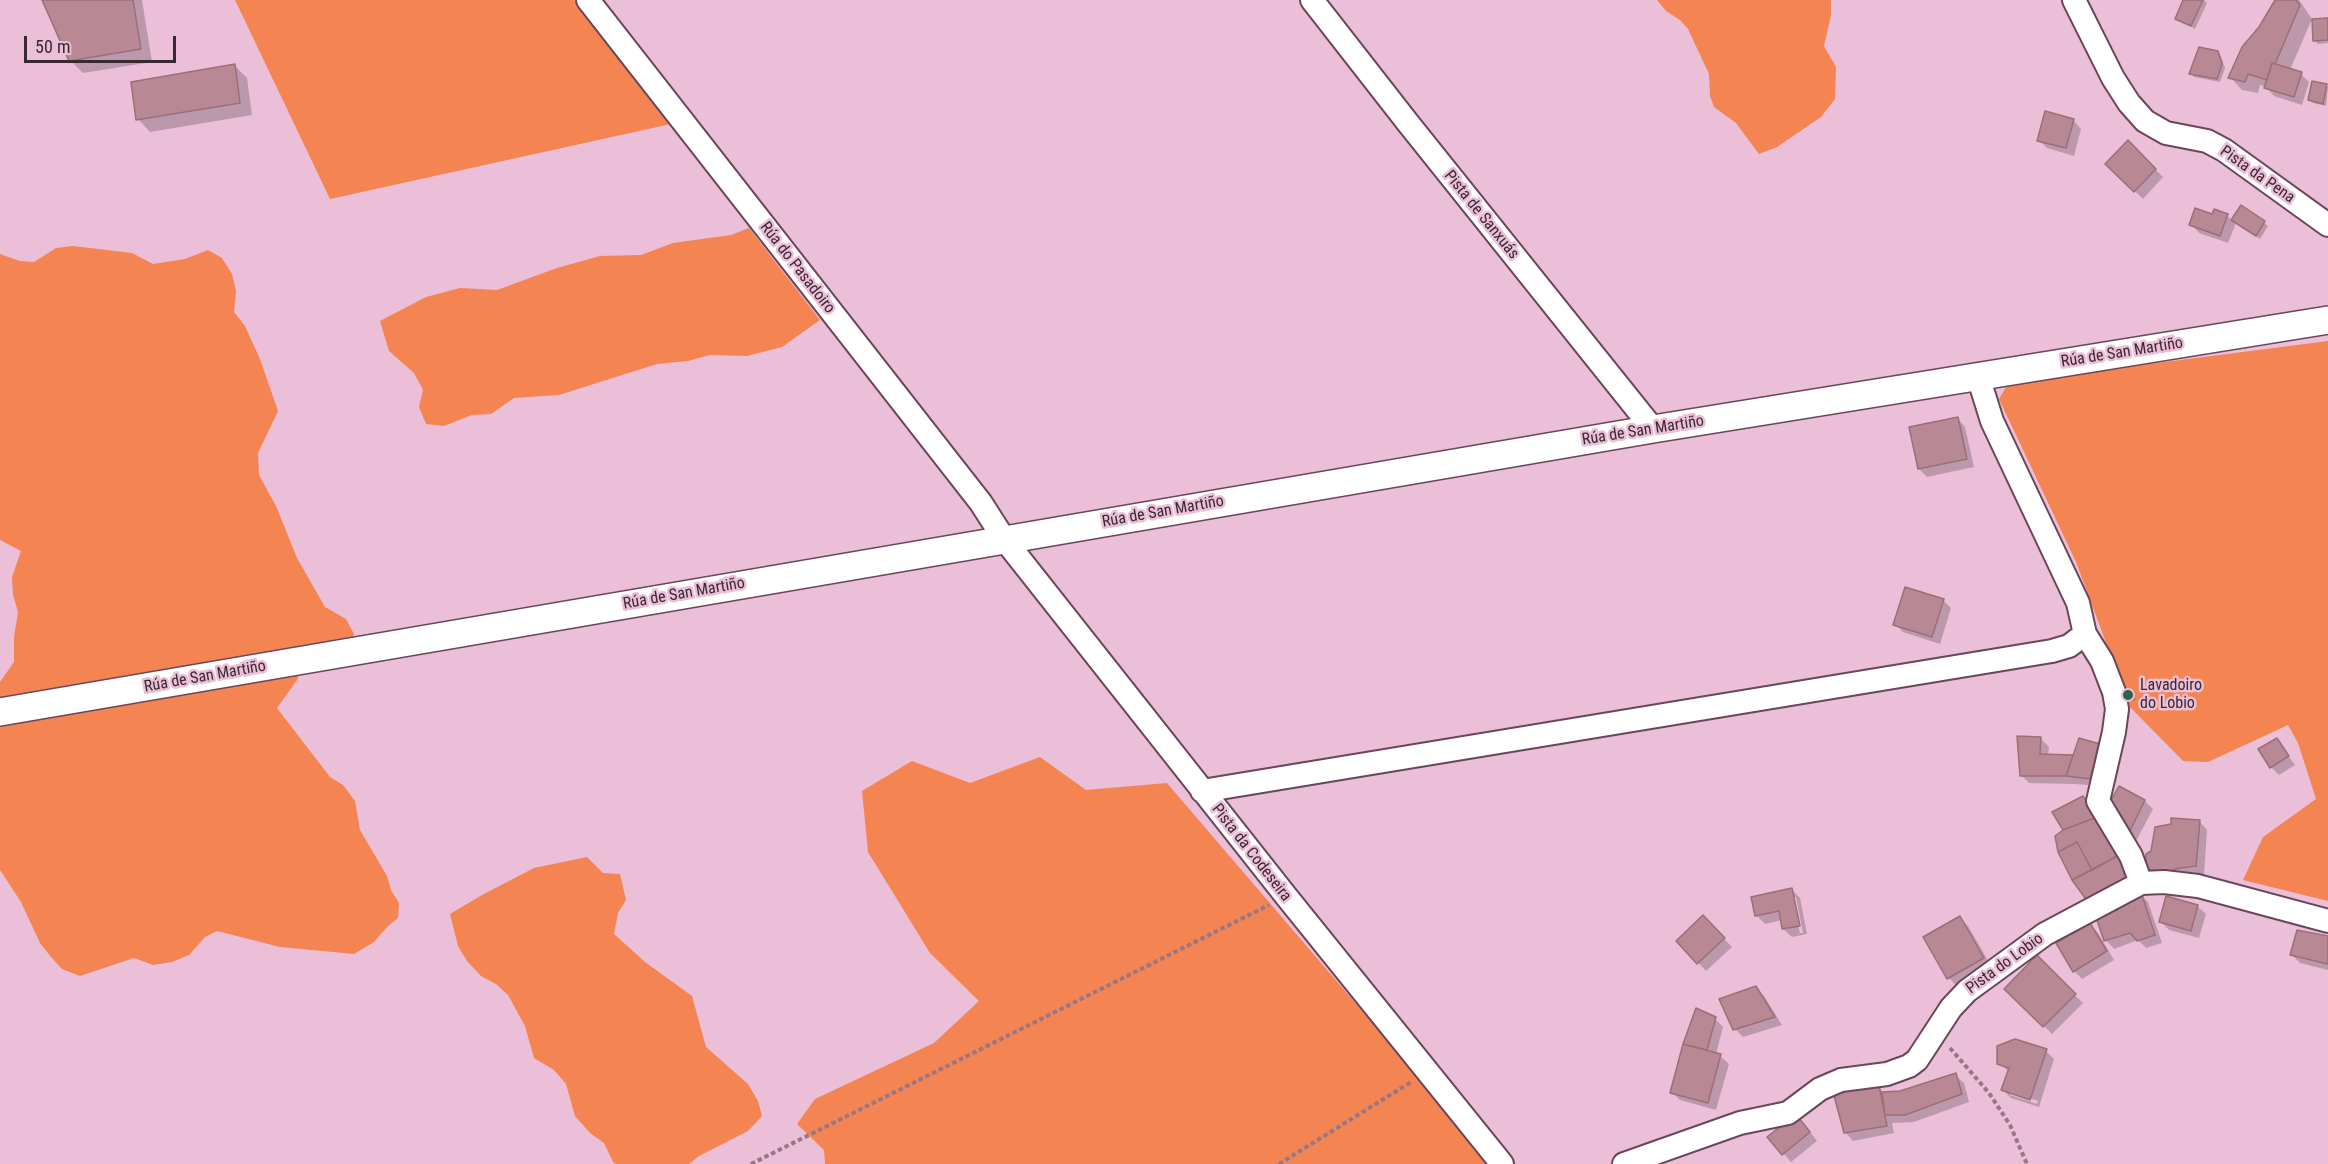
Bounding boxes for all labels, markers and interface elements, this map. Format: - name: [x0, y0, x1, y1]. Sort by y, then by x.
- scale bar: [27, 24, 178, 62]
- text: 50 m: [35, 36, 70, 57]
- street label: Pista da Pena: [2216, 142, 2298, 208]
- street label: Pista de Sanxuás: [1439, 167, 1523, 263]
- street label: Rúa do Pasadoiro: [755, 218, 839, 318]
- street label: Rúa de San Martiño: [2060, 334, 2184, 372]
- street label: Rúa de San Martiño: [1581, 412, 1705, 450]
- street label: Rúa de San Martiño: [1101, 492, 1225, 532]
- street label: Rúa de San Martiño: [622, 574, 746, 614]
- street label: Rúa de San Martiño: [143, 657, 267, 697]
- place label: Lavadoiro do Lobio: [2140, 676, 2202, 714]
- marker: Lavadoiro do Lobio: [2121, 688, 2135, 702]
- street label: Pista da Codeseira: [1207, 800, 1295, 906]
- street label: Pista do Lobio: [1963, 930, 2047, 998]

